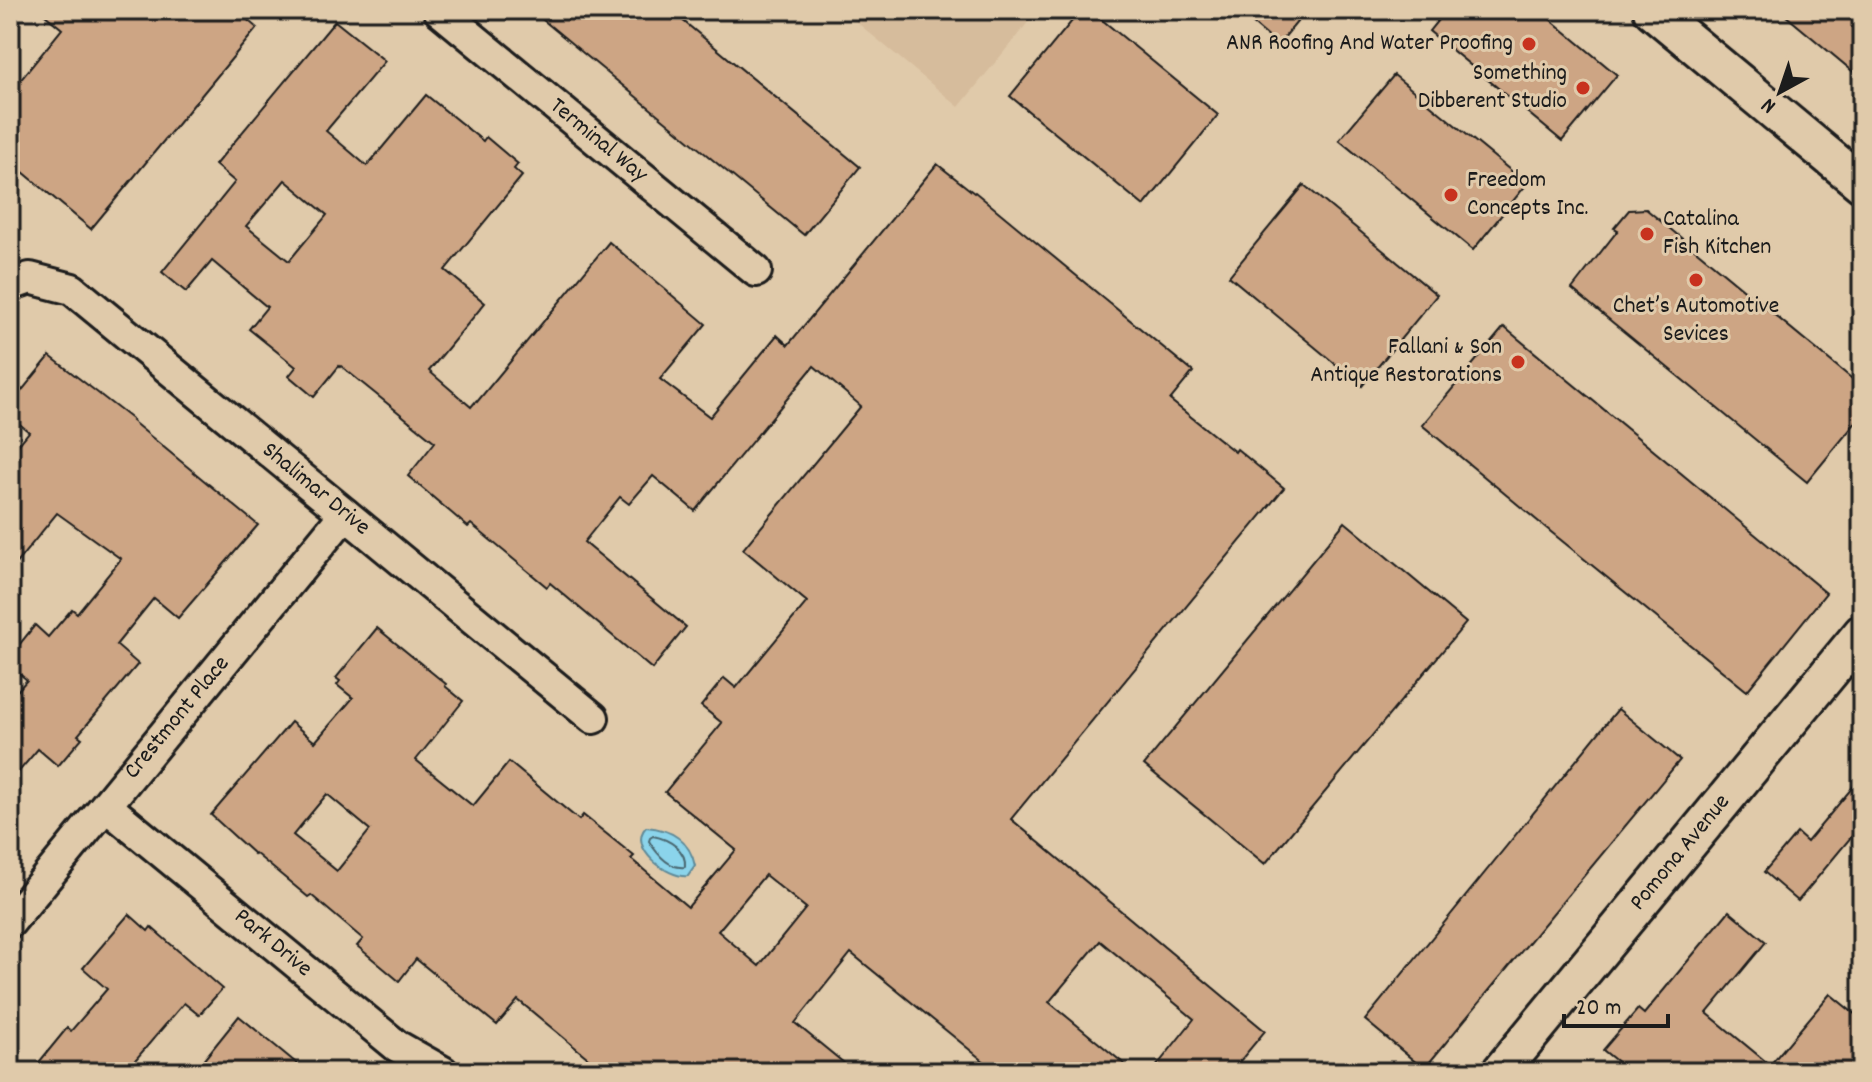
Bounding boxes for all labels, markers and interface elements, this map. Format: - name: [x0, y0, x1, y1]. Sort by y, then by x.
- place label: ANR Roofing And Water Proofing: [1226, 27, 1513, 61]
- marker: ANR Roofing And Water Proofing: [1520, 35, 1538, 53]
- north arrow: [1740, 52, 1820, 132]
- place label: Something Dibberent Studio: [1418, 57, 1567, 119]
- marker: Something Dibberent Studio: [1574, 79, 1592, 97]
- text: N: [1755, 89, 1784, 120]
- street label: Terminal Way: [542, 90, 655, 192]
- place label: Freedom Concepts Inc.: [1467, 164, 1589, 226]
- marker: Freedom Concepts Inc.: [1442, 186, 1460, 204]
- place label: Catalina Fish Kitchen: [1663, 203, 1771, 265]
- marker: Catalina Fish Kitchen: [1638, 225, 1656, 243]
- marker: Chet’s Automotive Sevices: [1687, 271, 1705, 289]
- place label: Chet’s Automotive Sevices: [1613, 290, 1779, 352]
- place label: Fallani & Son Antique Restorations: [1310, 331, 1502, 393]
- marker: Fallani & Son Antique Restorations: [1509, 353, 1527, 371]
- street label: Shalimar Drive: [254, 435, 377, 544]
- street label: Crestmont Place: [116, 649, 239, 787]
- street label: Pomona Avenue: [1622, 787, 1739, 919]
- street label: Park Drive: [226, 901, 319, 986]
- scale bar: [1564, 978, 1668, 1028]
- text: 20 m: [1576, 992, 1622, 1026]

